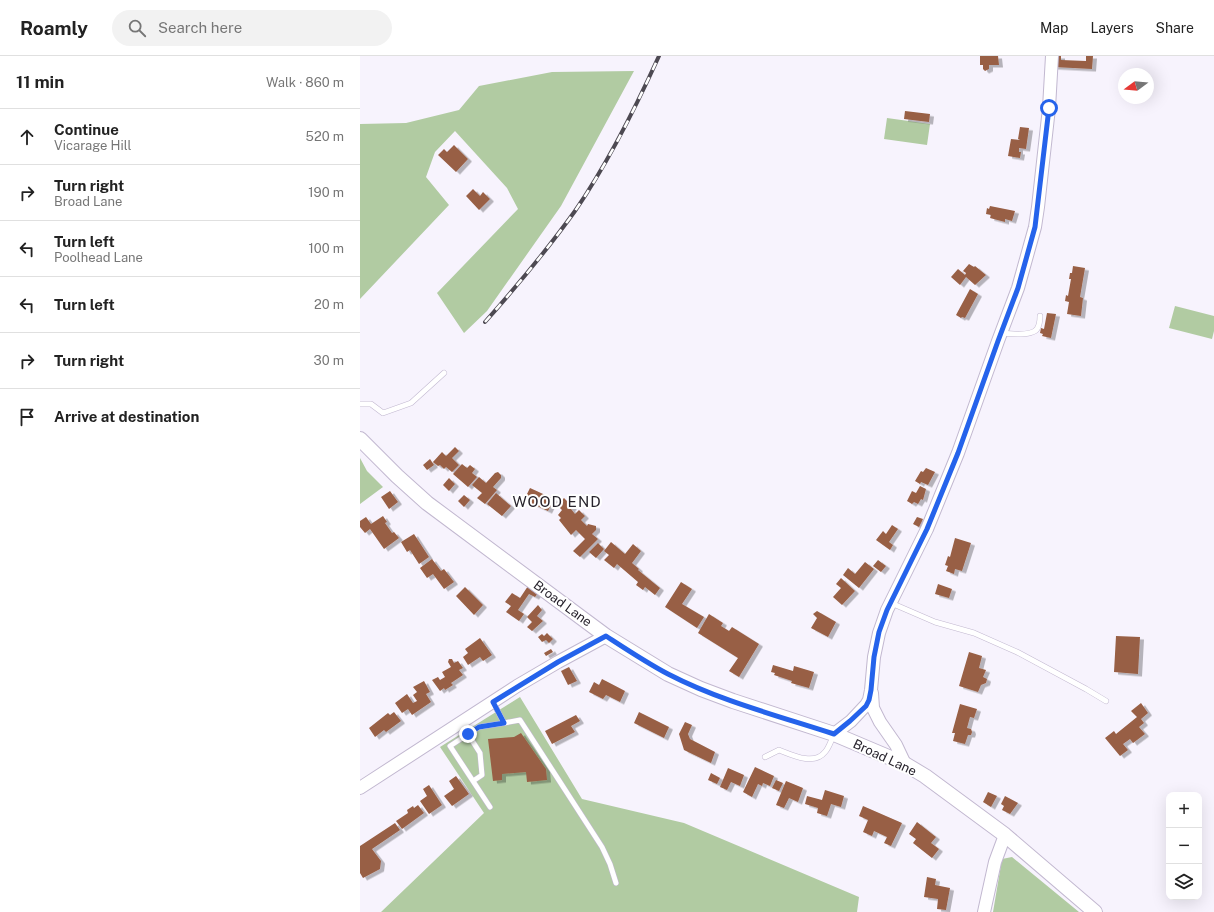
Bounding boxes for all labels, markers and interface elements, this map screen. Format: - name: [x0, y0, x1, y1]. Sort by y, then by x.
- search box: [112, 10, 392, 46]
- text: Roamly: [20, 17, 88, 39]
- icon: search: [126, 17, 148, 39]
- text: Search here: [158, 19, 242, 36]
- text: Map: [1040, 20, 1068, 36]
- text: Layers: [1090, 20, 1134, 36]
- text: Share: [1156, 20, 1194, 36]
- north arrow: [1118, 68, 1154, 104]
- text: 11 min: [16, 72, 64, 92]
- text: Walk · 860 m: [266, 75, 344, 90]
- route start: [1040, 99, 1058, 117]
- text: Continue: [54, 121, 119, 138]
- icon: ahead: [16, 126, 38, 148]
- text: 520 m: [306, 129, 344, 144]
- text: Vicarage Hill: [54, 138, 131, 153]
- text: Turn right: [54, 177, 124, 194]
- icon: right: [16, 182, 38, 204]
- text: 190 m: [308, 185, 344, 200]
- text: Broad Lane: [54, 194, 122, 209]
- text: Turn left: [54, 233, 115, 250]
- icon: left: [16, 238, 38, 260]
- text: 100 m: [308, 241, 344, 256]
- text: Poolhead Lane: [54, 250, 143, 265]
- icon: left: [16, 294, 38, 316]
- text: Turn left: [54, 296, 115, 313]
- text: 20 m: [314, 297, 344, 312]
- icon: right: [16, 350, 38, 372]
- text: Turn right: [54, 352, 124, 369]
- text: 30 m: [314, 353, 344, 368]
- icon: arrive: [16, 406, 38, 428]
- text: Arrive at destination: [54, 408, 199, 425]
- district label: WOOD END: [512, 493, 602, 510]
- street label: Broad Lane: [531, 577, 595, 630]
- route end: [459, 725, 477, 743]
- street label: Broad Lane: [851, 736, 919, 779]
- map controls: [1166, 792, 1202, 900]
- button: +: [1166, 792, 1202, 828]
- button: −: [1166, 828, 1202, 864]
- button: layers: [1166, 864, 1202, 900]

